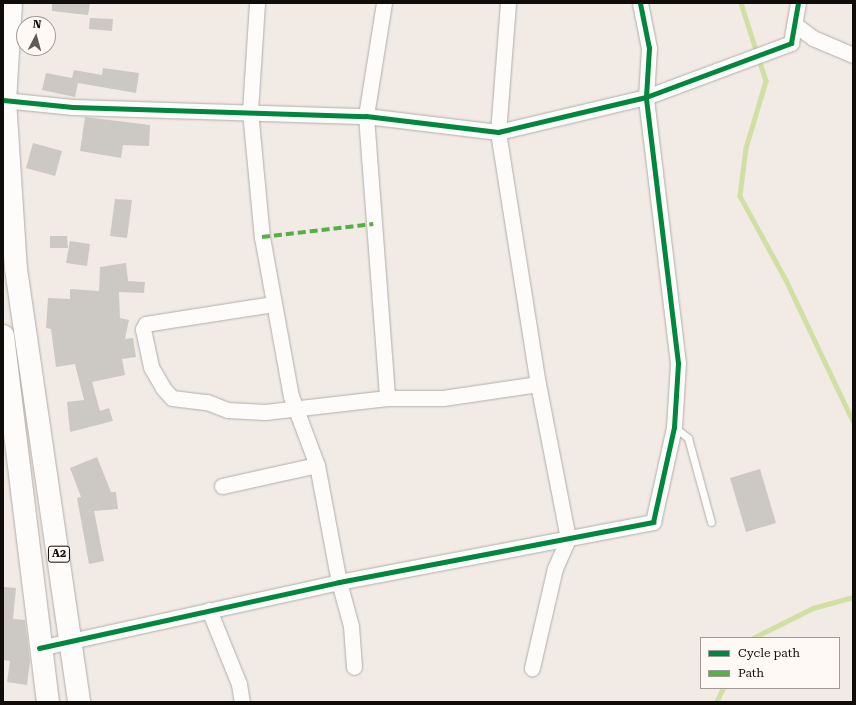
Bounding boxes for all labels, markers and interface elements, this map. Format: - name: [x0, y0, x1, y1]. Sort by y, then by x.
- north arrow: [16, 16, 56, 56]
- text: N: [32, 18, 42, 31]
- road number: A2: [47, 545, 71, 563]
- legend: [700, 637, 840, 689]
- text: Cycle path: [738, 646, 800, 660]
- text: Path: [738, 666, 764, 680]

